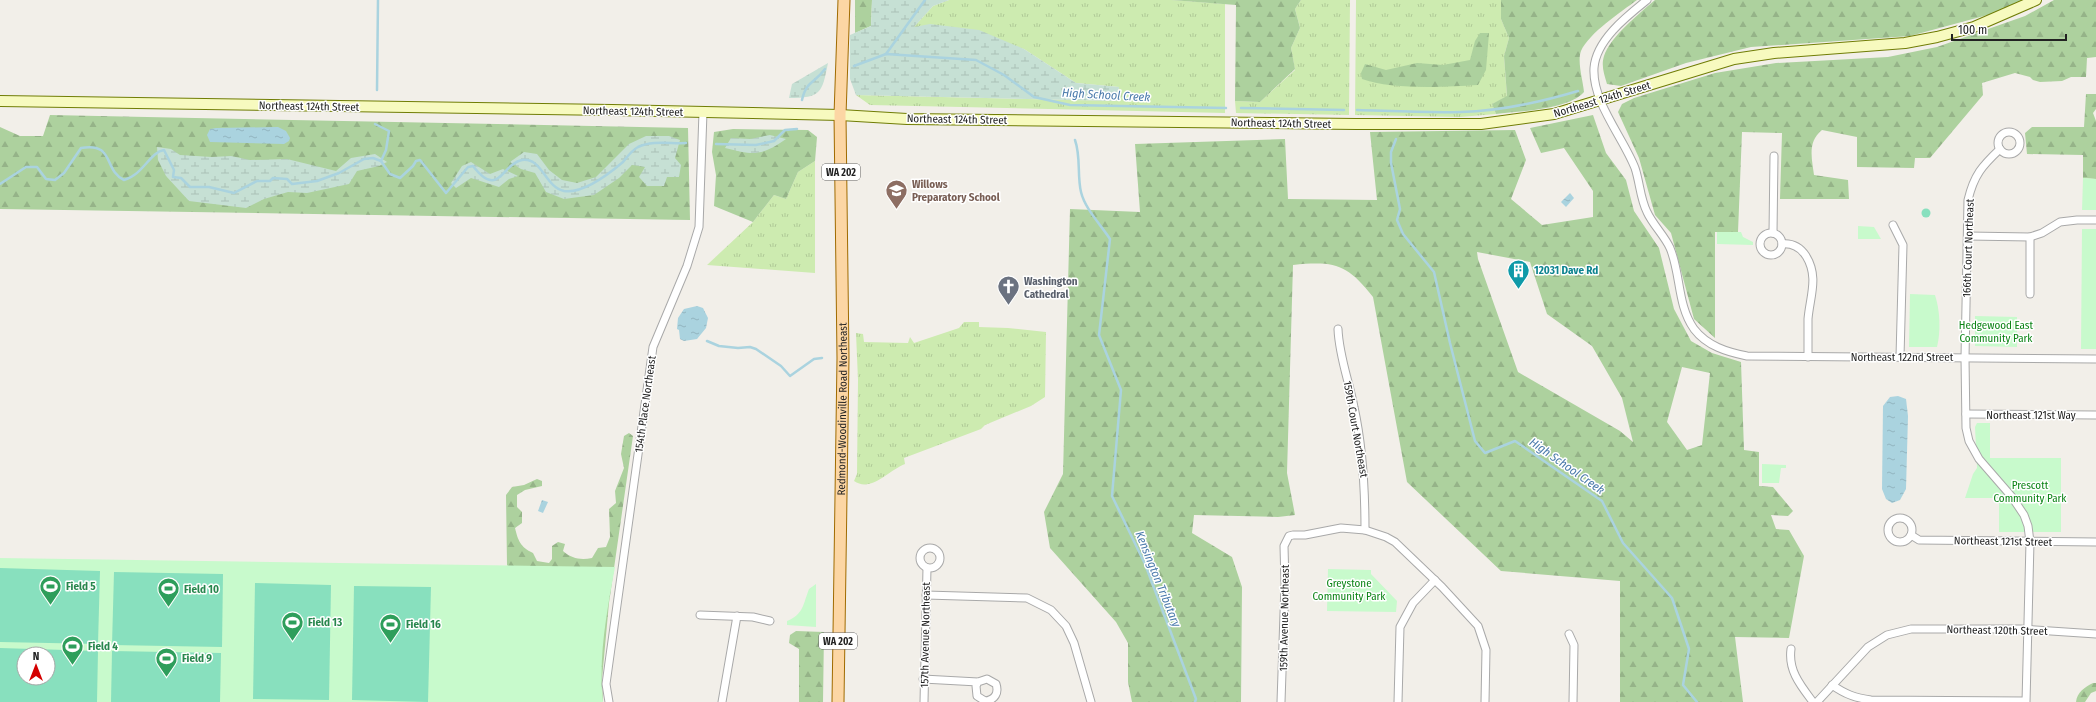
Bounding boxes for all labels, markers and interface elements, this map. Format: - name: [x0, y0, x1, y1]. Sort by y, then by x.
- scale bar: [1952, 16, 2066, 42]
- text: 100 m: [1958, 23, 1987, 37]
- street label: Northeast 124th Street: [1552, 78, 1652, 120]
- water label: High School Creek: [1062, 86, 1151, 104]
- street label: Northeast 124th Street: [259, 99, 360, 114]
- street label: Northeast 124th Street: [583, 104, 684, 119]
- street label: Northeast 124th Street: [907, 112, 1008, 127]
- street label: Northeast 124th Street: [1231, 116, 1332, 131]
- road number: WA 202: [822, 164, 860, 180]
- school or university icon: Willows Preparatory School: [883, 177, 909, 210]
- place label: Willows Preparatory School: [912, 178, 1001, 204]
- street label: 166th Court Northeast: [1960, 198, 1977, 298]
- building icon: 12031 Dave Rd: [1506, 257, 1532, 290]
- place label: 12031 Dave Rd: [1534, 264, 1598, 277]
- church icon: Washington Cathedral: [996, 274, 1022, 307]
- place label: Washington Cathedral: [1024, 275, 1078, 301]
- park label: Hedgewood East Community Park: [1959, 319, 2034, 345]
- street label: Redmond-Woodinville Road Northeast: [835, 322, 850, 496]
- street label: Northeast 122nd Street: [1851, 351, 1954, 364]
- street label: 154th Place Northeast: [632, 354, 659, 453]
- street label: 159th Court Northeast: [1341, 380, 1370, 479]
- street label: Northeast 121st Way: [1986, 409, 2076, 422]
- water label: High School Creek: [1527, 435, 1607, 497]
- park label: Prescott Community Park: [1994, 479, 2067, 505]
- water label: Kensington Tributary: [1132, 529, 1184, 630]
- street label: Northeast 121st Street: [1954, 534, 2053, 549]
- street label: 159th Avenue Northeast: [1277, 564, 1292, 672]
- sports icon: Field 5: [37, 573, 63, 606]
- sports icon: Field 10: [155, 576, 181, 609]
- park label: Greystone Community Park: [1313, 577, 1386, 603]
- place label: Field 5: [66, 580, 96, 593]
- street label: 157th Avenue Northeast: [918, 582, 933, 688]
- place label: Field 10: [184, 583, 219, 596]
- sports icon: Field 13: [279, 609, 305, 642]
- sports icon: Field 16: [378, 611, 404, 644]
- place label: Field 13: [308, 616, 342, 629]
- place label: Field 16: [406, 618, 441, 631]
- street label: Northeast 120th Street: [1946, 623, 2048, 638]
- sports icon: Field 4: [60, 633, 86, 666]
- road number: WA 202: [819, 633, 857, 649]
- place label: Field 4: [88, 640, 118, 653]
- sports icon: Field 9: [153, 645, 179, 678]
- north arrow: [16, 646, 56, 686]
- text: N: [33, 650, 39, 663]
- place label: Field 9: [182, 652, 212, 665]

